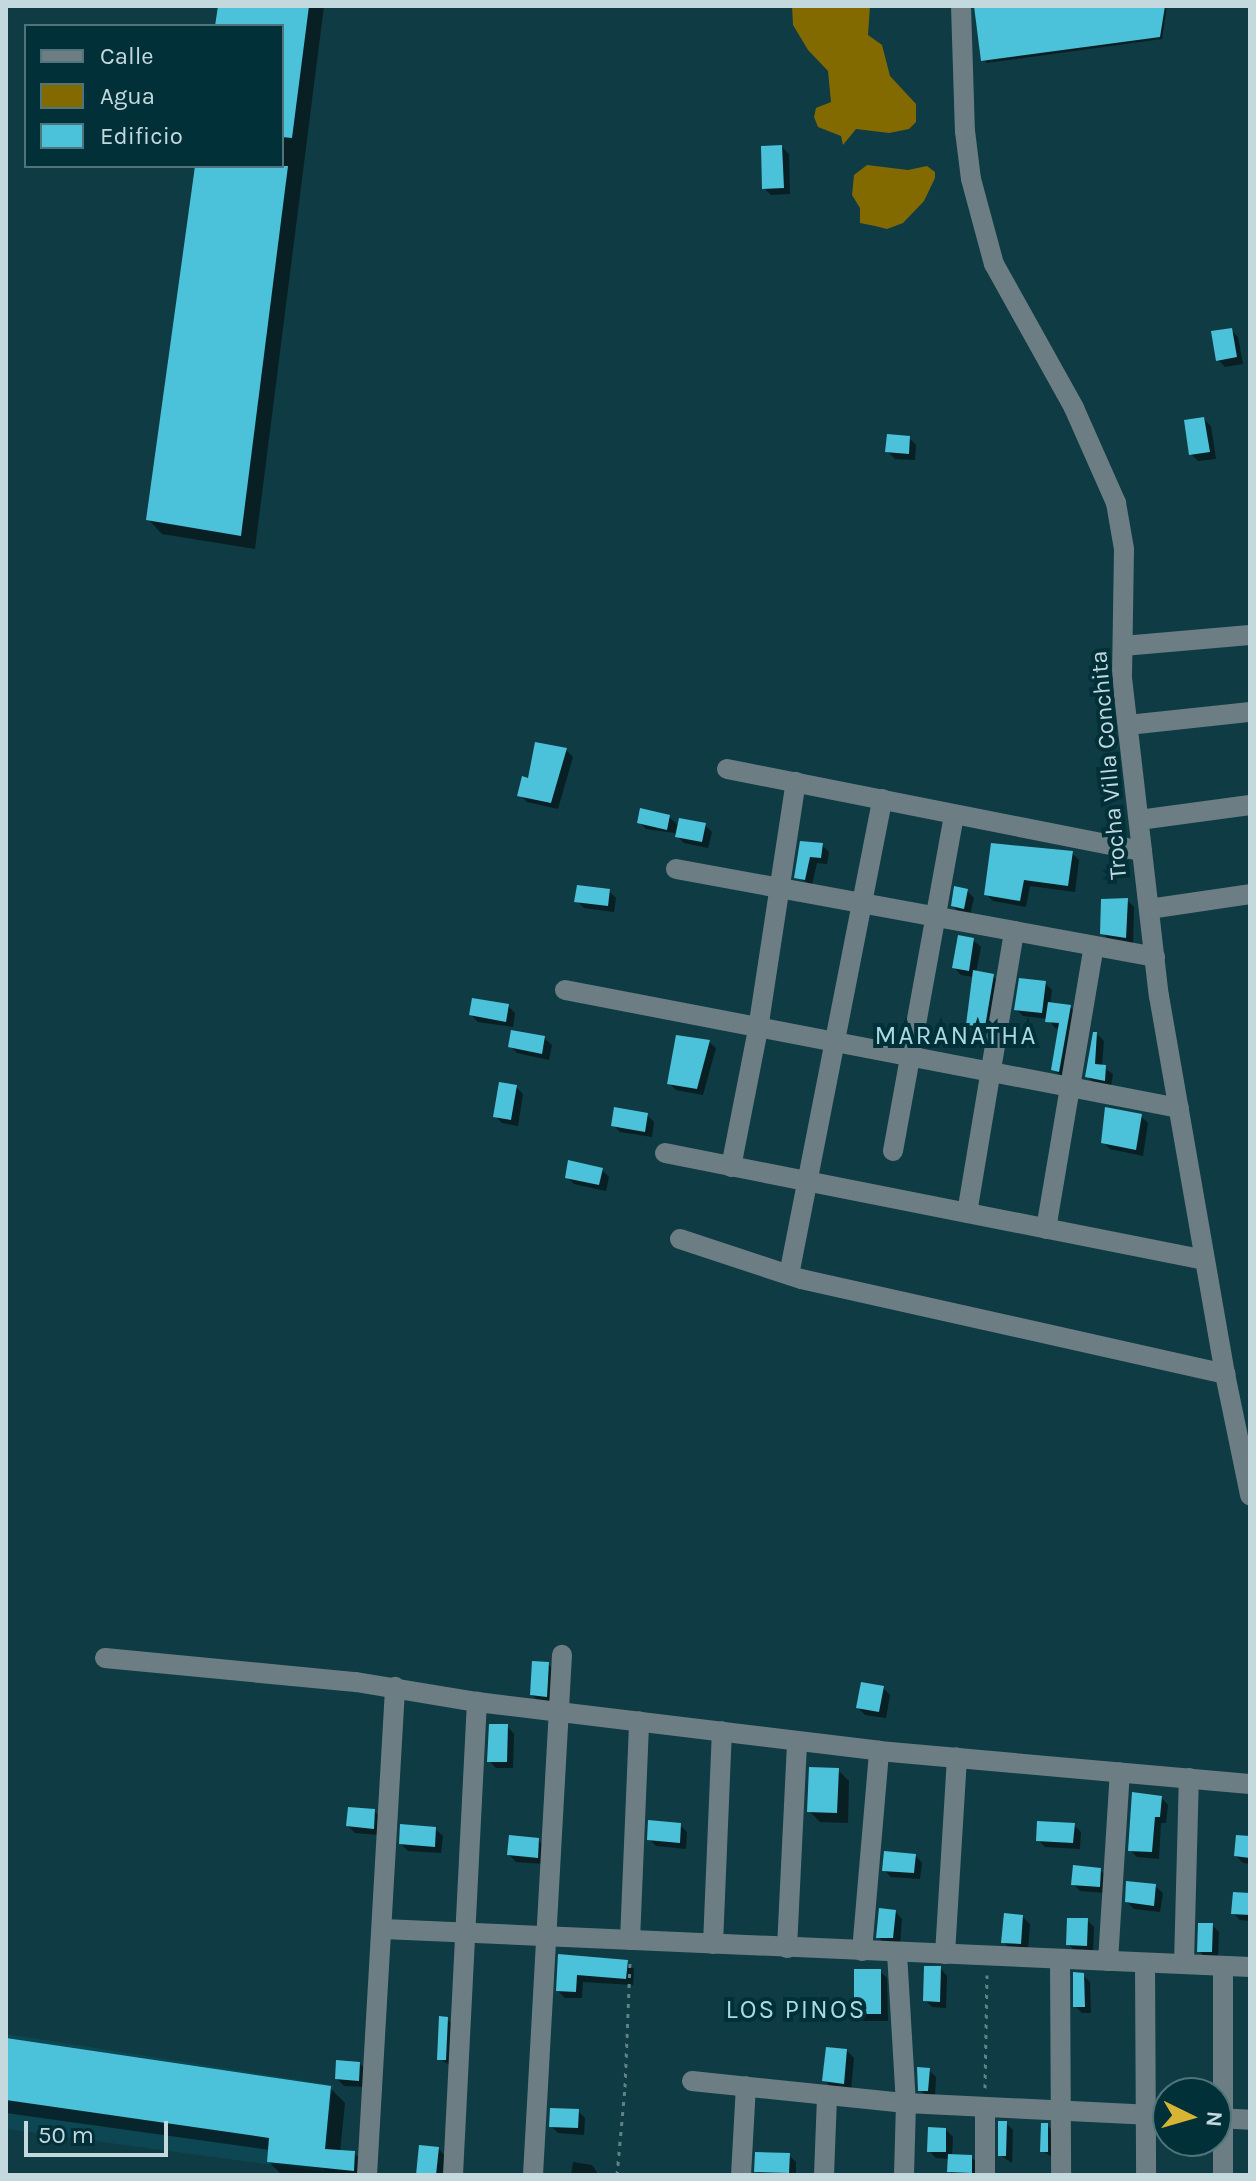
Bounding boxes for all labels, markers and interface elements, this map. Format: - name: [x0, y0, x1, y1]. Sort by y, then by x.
- legend: [24, 24, 284, 168]
- text: Calle: [100, 42, 154, 70]
- text: Agua: [100, 82, 155, 110]
- text: Edificio: [100, 122, 183, 150]
- street label: Trocha Villa Conchita: [1085, 649, 1133, 881]
- district label: MARANATHA: [875, 1020, 1037, 1052]
- district label: LOS PINOS: [726, 1994, 866, 2026]
- north arrow: [1152, 2077, 1232, 2157]
- scale bar: [28, 2105, 172, 2155]
- text: N: [1200, 2110, 1228, 2128]
- text: 50 m: [38, 2121, 94, 2149]

